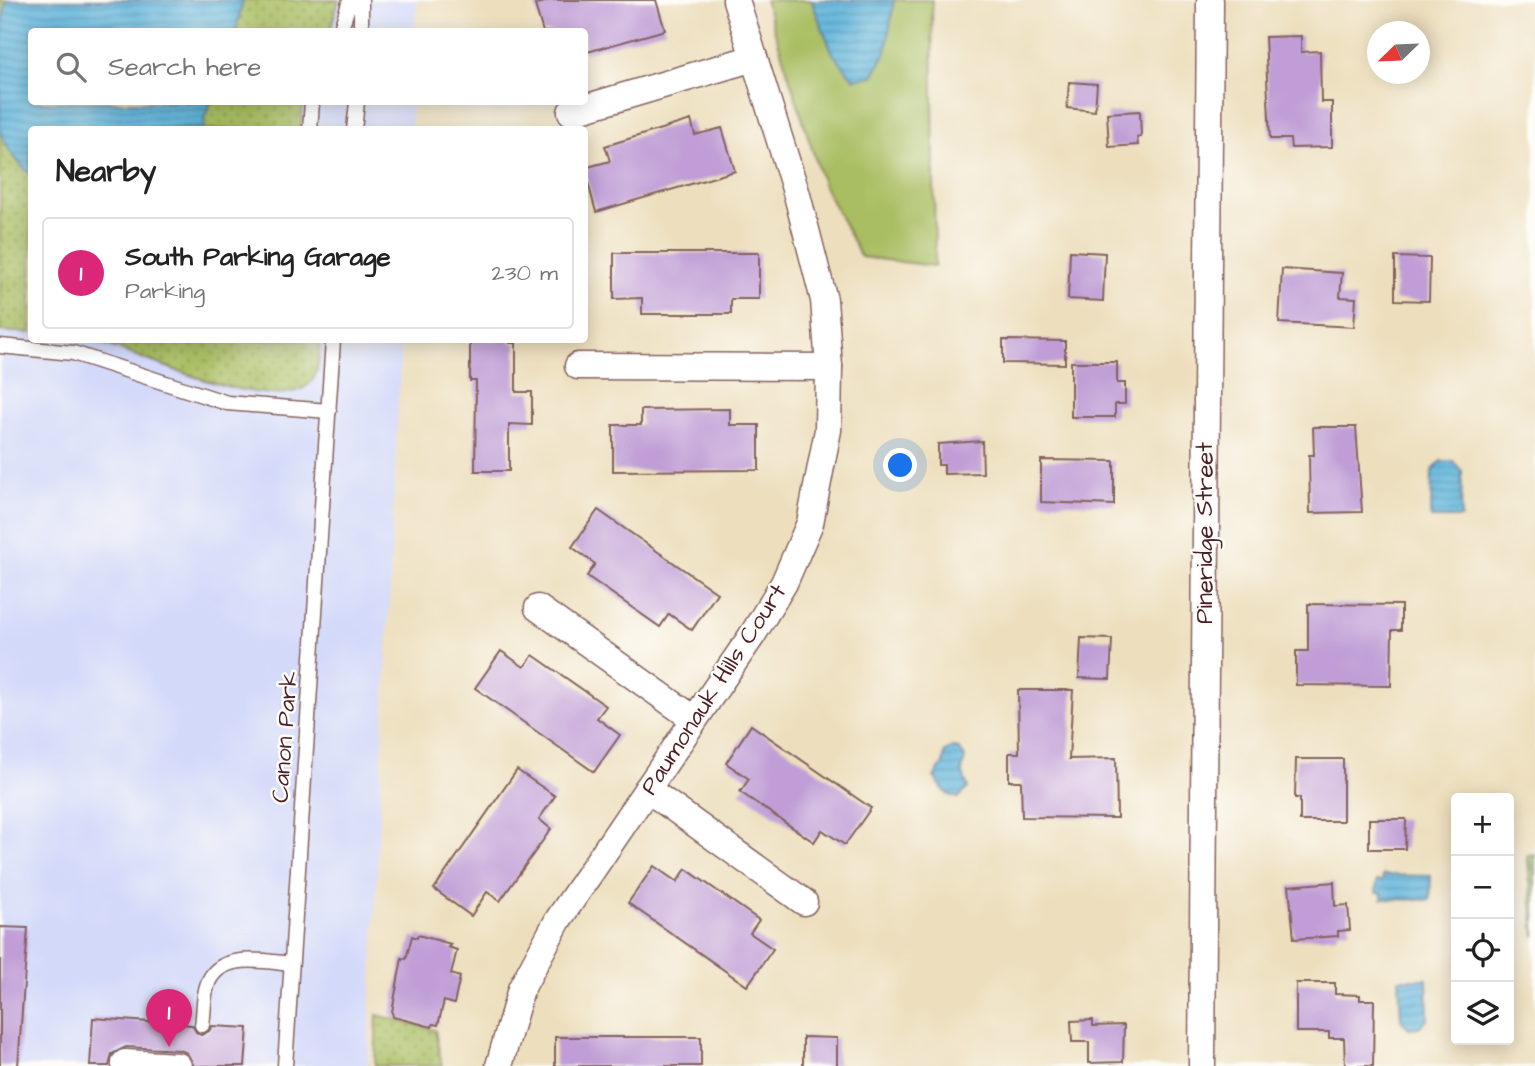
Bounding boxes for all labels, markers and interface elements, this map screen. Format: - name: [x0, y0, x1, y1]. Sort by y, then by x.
- north arrow: [1367, 21, 1430, 84]
- search box: [28, 28, 588, 105]
- icon: search: [52, 48, 90, 86]
- text: Search here: [108, 49, 261, 85]
- text: Nearby: [56, 151, 156, 193]
- text: South Parking Garage: [125, 239, 390, 275]
- text: 1: [80, 257, 82, 289]
- text: 230 m: [492, 257, 558, 289]
- text: Parking: [125, 275, 205, 307]
- street label: Pineridge Street: [1188, 442, 1223, 624]
- your location: [883, 448, 917, 482]
- street label: Paumonauk Hills Court: [633, 577, 795, 802]
- street label: Canon Park: [263, 670, 307, 804]
- map controls: [1451, 793, 1514, 1045]
- button: +: [1451, 793, 1514, 856]
- button: −: [1451, 856, 1514, 919]
- button: locate: [1451, 919, 1514, 982]
- button: layers: [1451, 982, 1514, 1045]
- pin: 1: [146, 989, 192, 1047]

